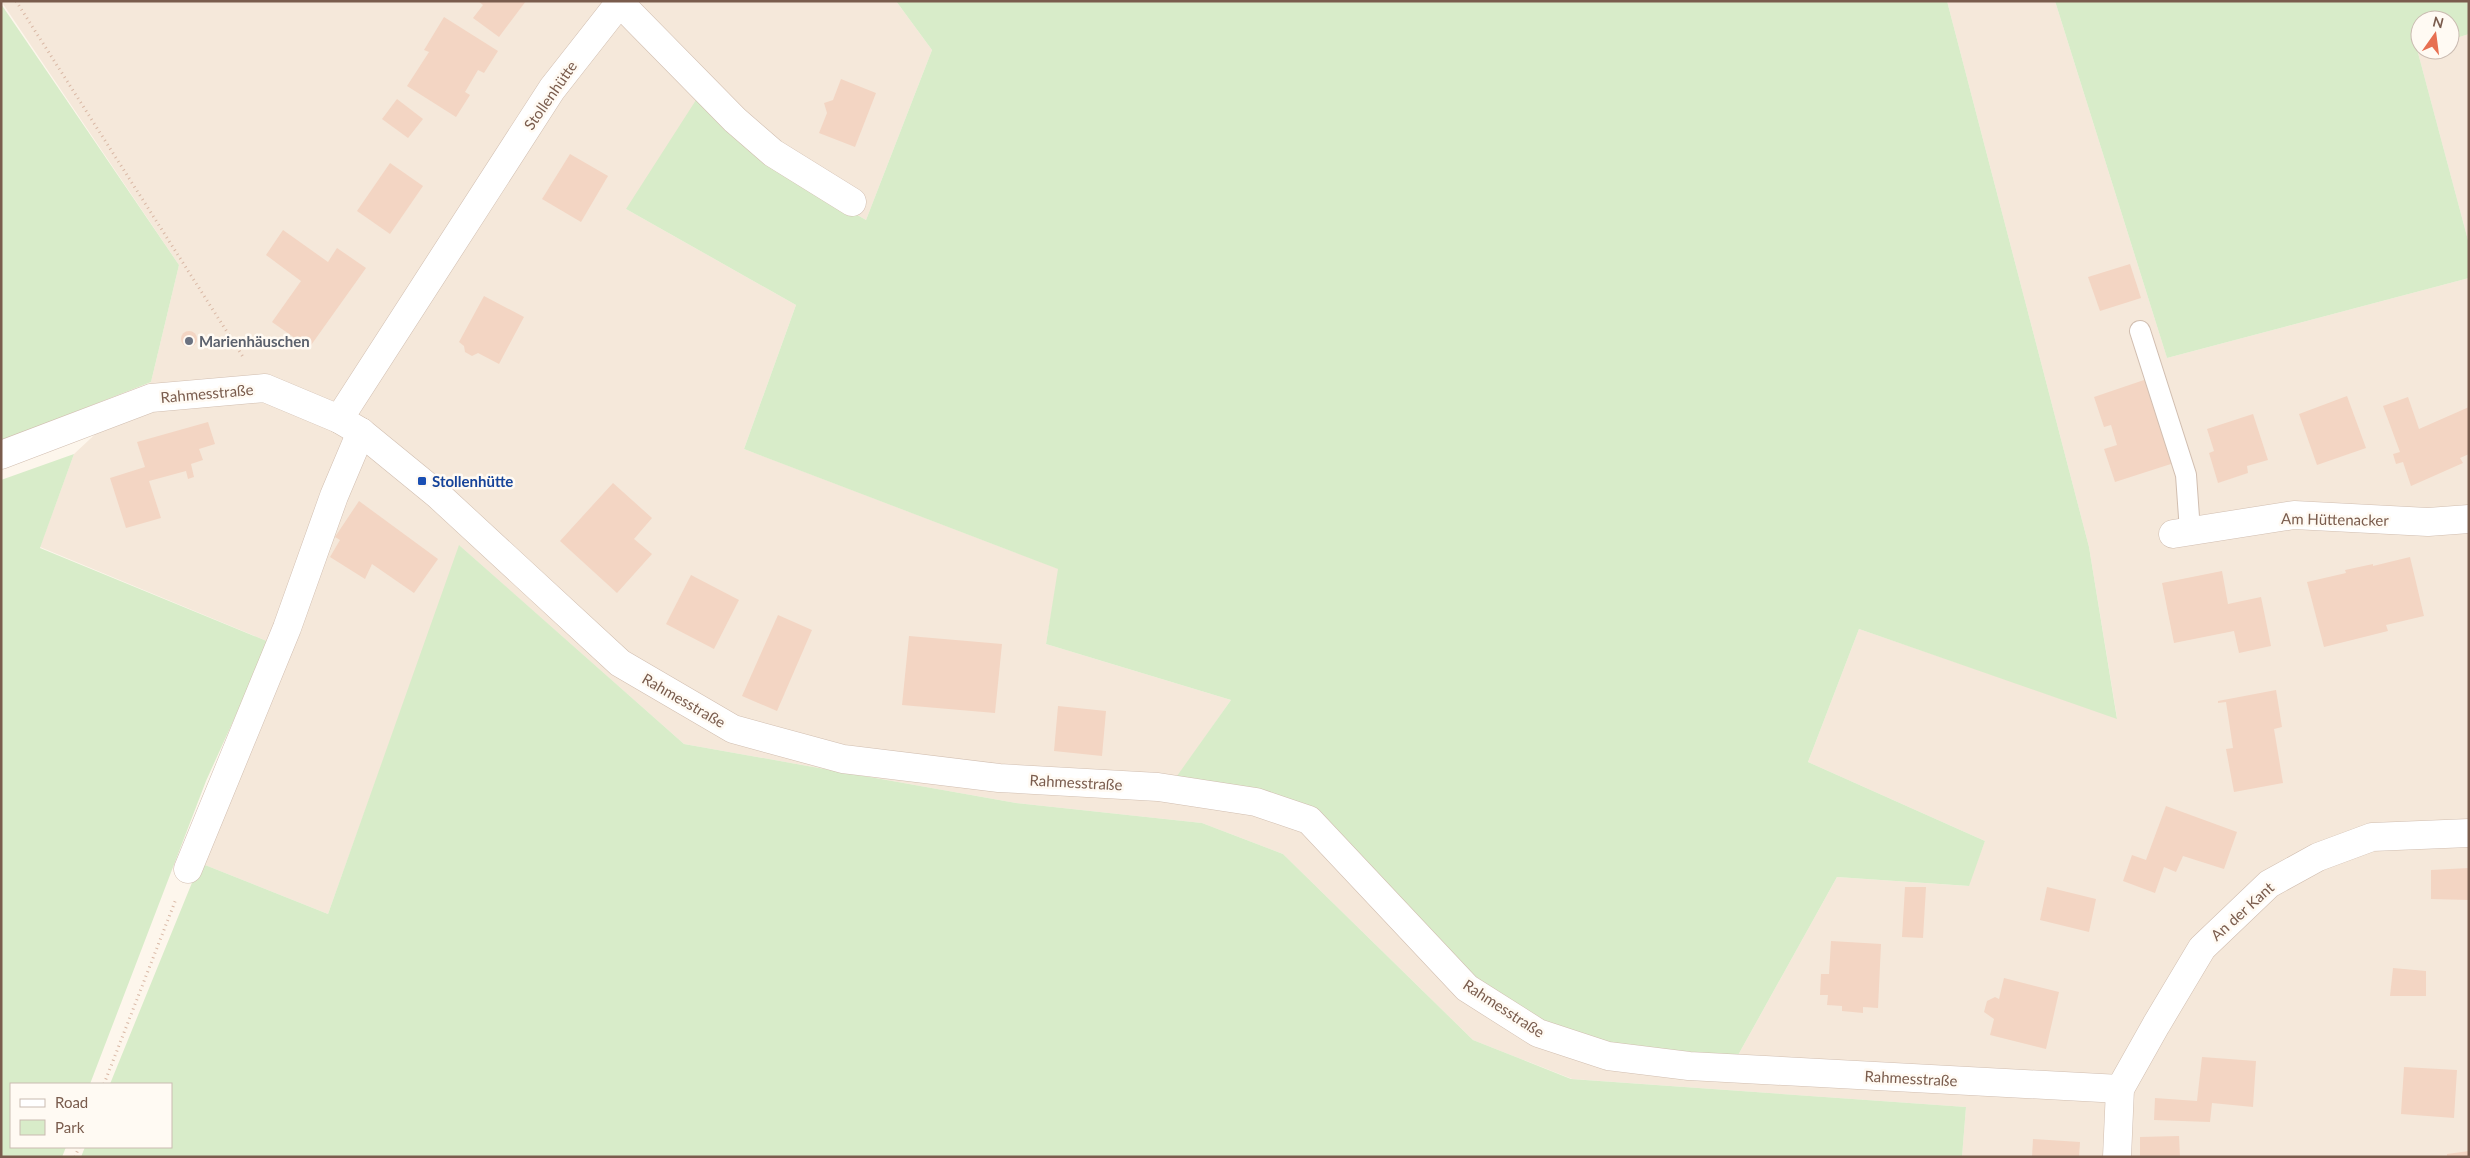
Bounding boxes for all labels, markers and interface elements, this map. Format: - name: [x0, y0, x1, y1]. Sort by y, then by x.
- north arrow: [2410, 10, 2460, 60]
- text: N: [2431, 12, 2446, 31]
- street label: Stollenhütte: [520, 57, 580, 133]
- place label: Marienhäuschen: [199, 332, 310, 350]
- marker: Marienhäuschen: [183, 335, 195, 347]
- street label: Rahmesstraße: [160, 380, 254, 406]
- place label: Stollenhütte: [432, 472, 513, 490]
- marker: Stollenhütte: [416, 475, 428, 487]
- street label: Am Hüttenacker: [2281, 509, 2390, 529]
- street label: Rahmesstraße: [639, 669, 729, 731]
- street label: Rahmesstraße: [1029, 771, 1123, 793]
- street label: An der Kant: [2207, 878, 2278, 944]
- street label: Rahmesstraße: [1460, 975, 1548, 1041]
- street label: Rahmesstraße: [1864, 1067, 1958, 1089]
- legend: [10, 1083, 172, 1148]
- text: Road: [55, 1093, 88, 1111]
- text: Park: [55, 1118, 85, 1136]

